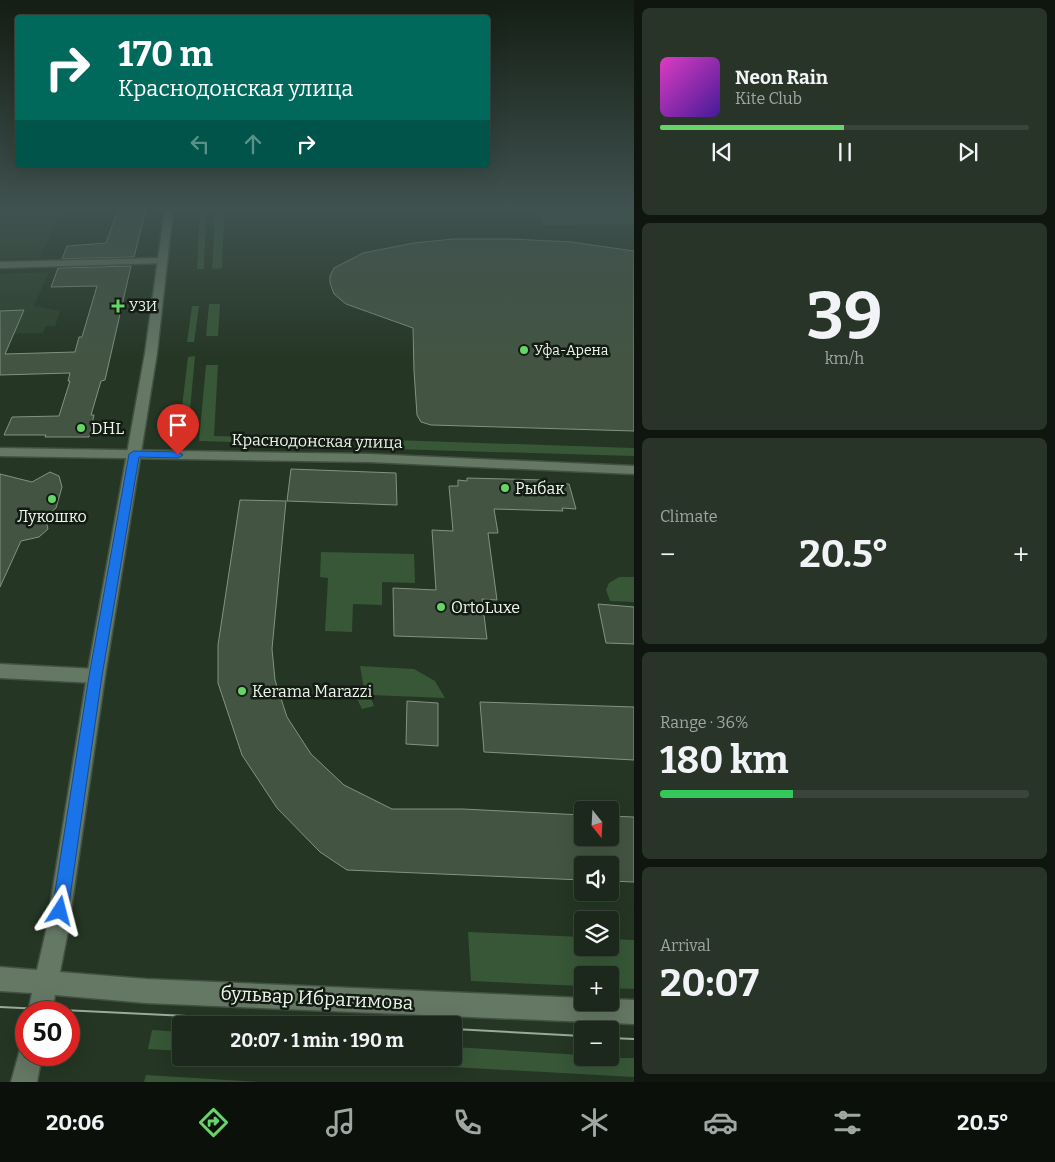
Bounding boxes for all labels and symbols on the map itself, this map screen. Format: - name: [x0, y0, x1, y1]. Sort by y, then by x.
- place label: УЗИ: [129, 298, 157, 315]
- marker: УЗИ: [111, 299, 125, 313]
- place label: Уфа-Арена: [534, 342, 609, 359]
- marker: Уфа-Арена: [518, 344, 530, 356]
- pin: [157, 404, 199, 455]
- place label: DHL: [91, 419, 124, 438]
- marker: DHL: [75, 422, 87, 434]
- street label: Краснодонская улица: [231, 430, 403, 452]
- place label: Рыбак: [515, 479, 565, 498]
- marker: Рыбак: [499, 482, 511, 494]
- marker: Лукошко: [46, 493, 58, 505]
- place label: Лукошко: [17, 507, 87, 526]
- place label: OrtoLuxe: [451, 598, 520, 617]
- marker: OrtoLuxe: [435, 601, 447, 613]
- place label: Kerama Marazzi: [252, 682, 372, 701]
- marker: Kerama Marazzi: [236, 685, 248, 697]
- north arrow: [574, 801, 619, 846]
- position arrow: [33, 884, 85, 936]
- street label: бульвар Ибрагимова: [220, 981, 415, 1015]
- speed limit sign: 50: [15, 1001, 80, 1066]

